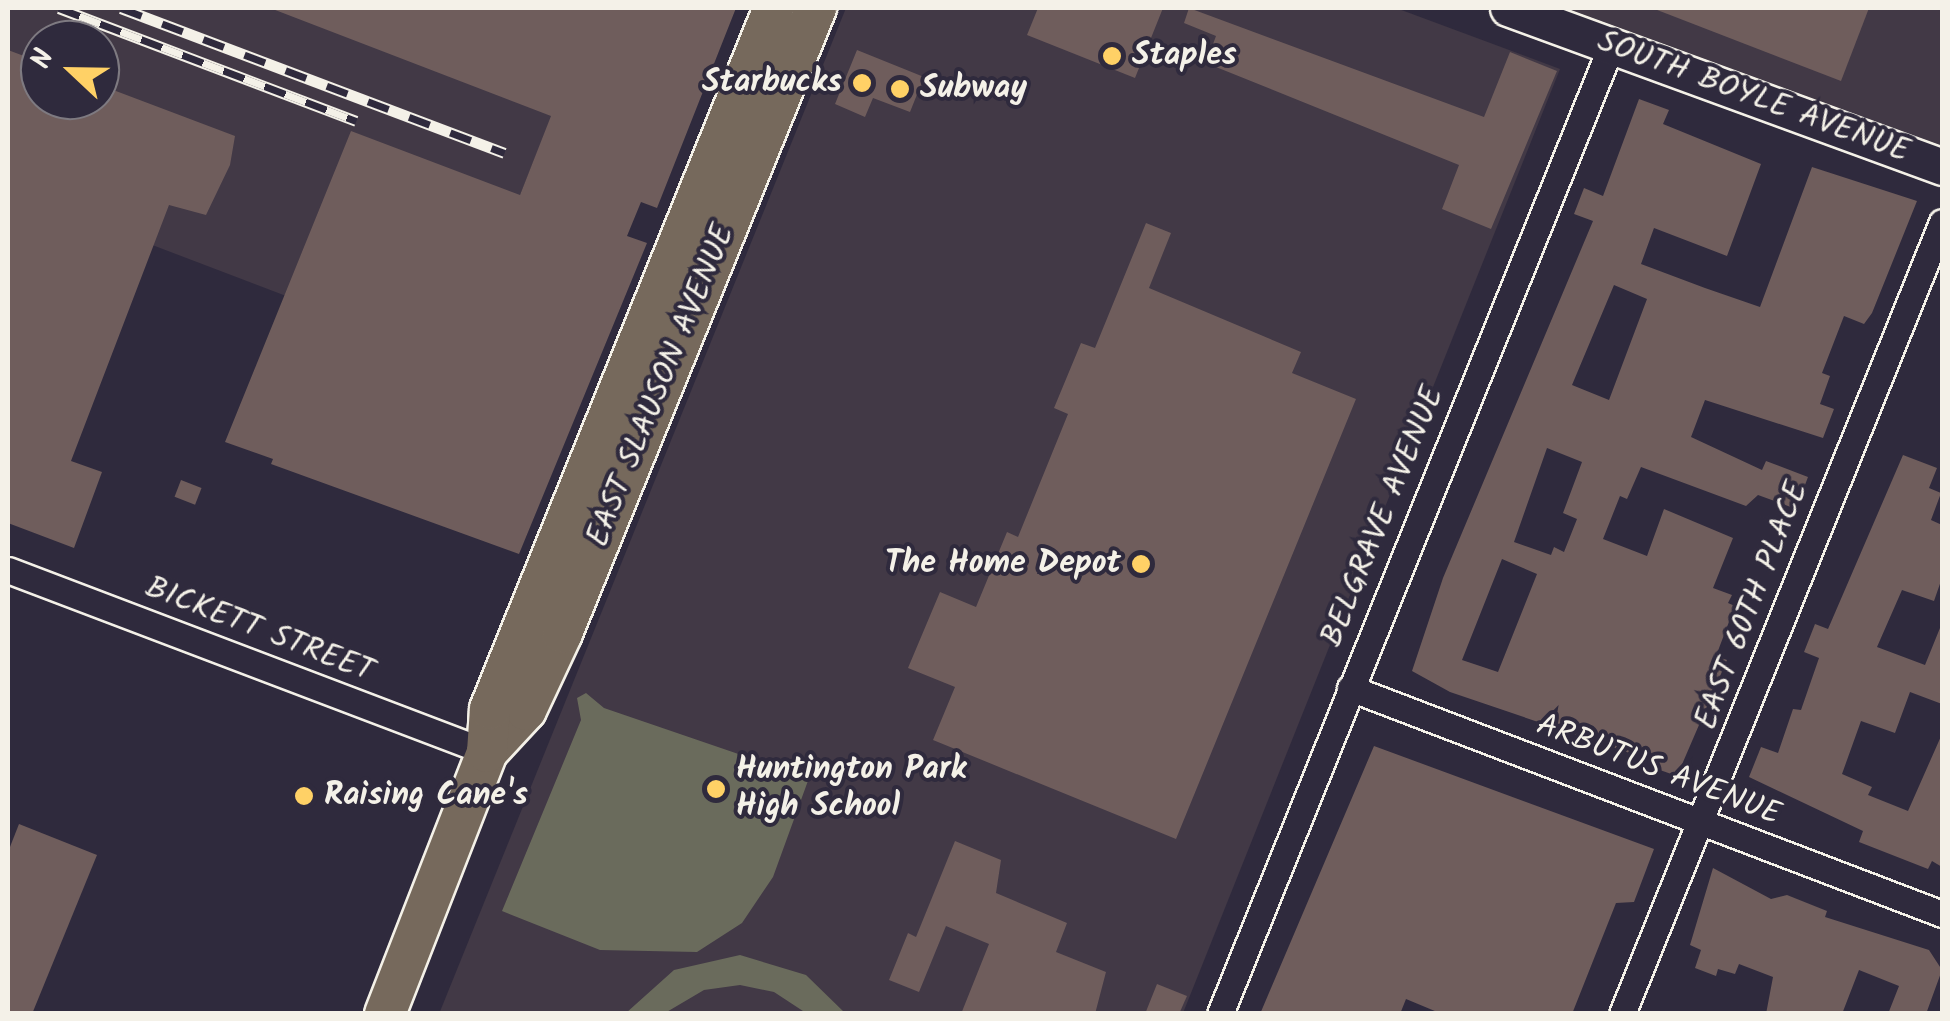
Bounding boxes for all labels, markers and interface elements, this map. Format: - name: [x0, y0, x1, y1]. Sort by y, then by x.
- north arrow: [20, 20, 120, 120]
- street label: SOUTH BOYLE AVENUE: [1592, 24, 1914, 172]
- place label: Staples: [1132, 37, 1237, 75]
- text: N: [19, 43, 68, 76]
- marker: Staples: [1101, 45, 1123, 67]
- place label: Starbucks: [702, 64, 842, 102]
- place label: Subway: [920, 70, 1027, 108]
- marker: Starbucks: [851, 72, 873, 94]
- marker: Subway: [889, 78, 911, 100]
- street label: EAST SLAUSON AVENUE: [580, 219, 744, 553]
- street label: BELGRAVE AVENUE: [1314, 381, 1454, 653]
- street label: EAST 60TH PLACE: [1688, 477, 1818, 735]
- place label: The Home Depot: [885, 545, 1121, 583]
- marker: The Home Depot: [1130, 553, 1152, 575]
- street label: BICKETT STREET: [139, 570, 379, 692]
- street label: ARBUTUS AVENUE: [1530, 707, 1786, 835]
- place label: Huntington Park High School: [736, 752, 966, 827]
- place label: Raising Cane's: [324, 777, 528, 815]
- marker: Huntington Park High School: [705, 778, 727, 800]
- marker: Raising Cane's: [293, 785, 315, 807]

